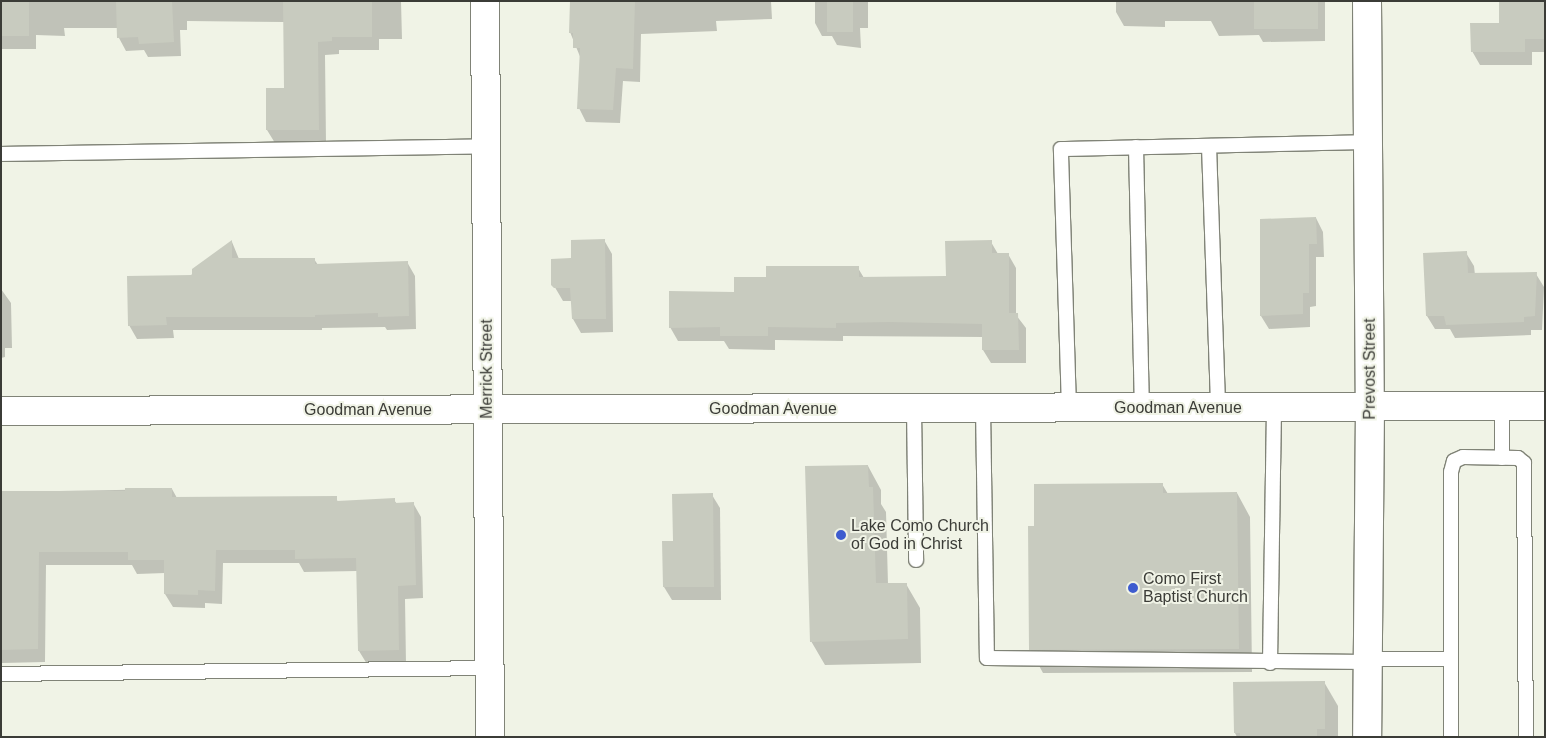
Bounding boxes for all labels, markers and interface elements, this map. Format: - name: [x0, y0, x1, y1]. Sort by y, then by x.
- street label: Prevost Street: [1360, 318, 1380, 420]
- street label: Merrick Street: [477, 319, 497, 419]
- street label: Goodman Avenue: [1114, 398, 1242, 418]
- street label: Goodman Avenue: [709, 399, 837, 419]
- street label: Goodman Avenue: [304, 400, 432, 420]
- place label: Lake Como Church of God in Christ: [851, 516, 989, 554]
- marker: Lake Como Church of God in Christ: [835, 529, 847, 541]
- place label: Como First Baptist Church: [1143, 569, 1248, 607]
- marker: Como First Baptist Church: [1127, 582, 1139, 594]

